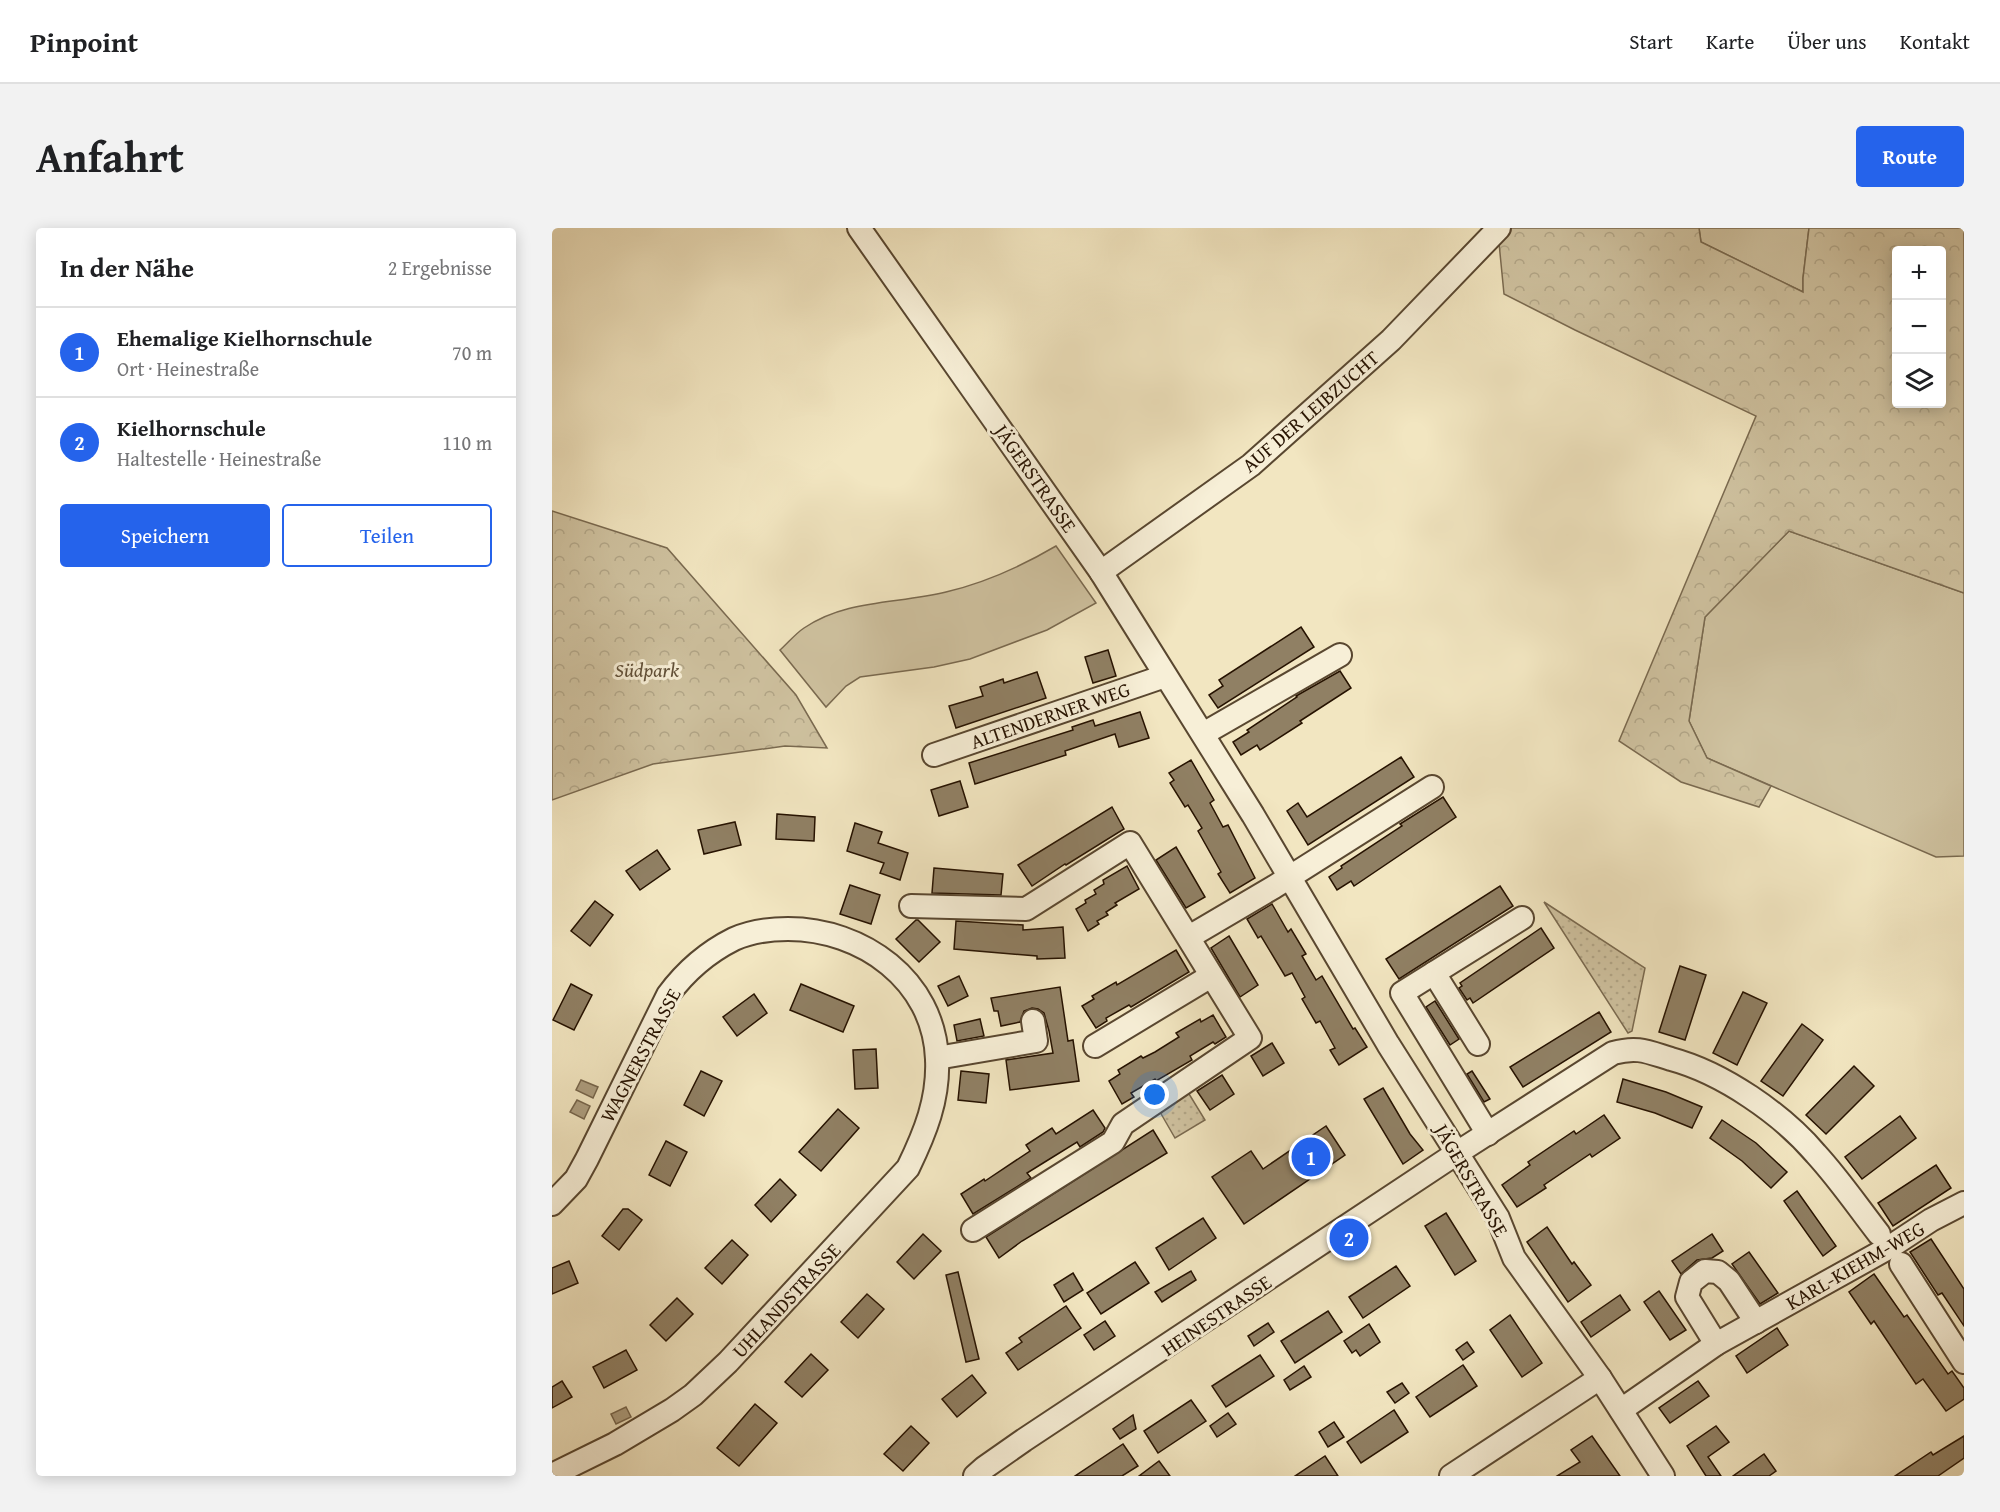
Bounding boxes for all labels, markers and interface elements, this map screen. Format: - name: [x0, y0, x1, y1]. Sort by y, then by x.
- text: Pinpoint: [30, 21, 138, 62]
- text: Start: [1629, 26, 1673, 57]
- text: Karte: [1706, 26, 1754, 57]
- text: Über uns: [1787, 26, 1867, 57]
- text: Kontakt: [1900, 26, 1970, 57]
- text: Anfahrt: [36, 126, 184, 187]
- button: Route: [1856, 126, 1964, 187]
- map controls: [1892, 246, 1946, 408]
- button: +: [1892, 246, 1946, 300]
- text: In der Nähe: [60, 248, 194, 287]
- text: 2 Ergebnisse: [388, 253, 492, 282]
- button: −: [1892, 300, 1946, 354]
- text: Ehemalige Kielhornschule: [117, 322, 372, 354]
- text: 1: [74, 338, 85, 367]
- text: 70 m: [452, 338, 492, 367]
- street label: AUF DER LEIBZUCHT: [1235, 343, 1385, 479]
- text: Ort · Heinestraße: [117, 354, 259, 383]
- button: layers: [1892, 354, 1946, 408]
- text: Kielhornschule: [117, 412, 266, 444]
- street label: JÄGERSTRASSE: [986, 416, 1084, 538]
- text: 2: [74, 428, 85, 457]
- text: 110 m: [442, 428, 492, 457]
- text: Haltestelle · Heinestraße: [117, 444, 321, 473]
- button: Speichern: [60, 504, 270, 567]
- button: Teilen: [282, 504, 492, 567]
- park label: Südpark: [615, 655, 680, 684]
- street label: ALTENDERNER WEG: [966, 674, 1134, 756]
- street label: WAGNERSTRASSE: [592, 983, 688, 1127]
- your location: [1140, 1080, 1169, 1109]
- street label: JÄGERSTRASSE: [1426, 1116, 1516, 1242]
- pin: 1: [1292, 1134, 1330, 1180]
- street label: KARL-KIEHM-WEG: [1780, 1213, 1930, 1316]
- pin: 2: [1330, 1216, 1368, 1260]
- street label: UHLANDSTRASSE: [725, 1236, 847, 1364]
- street label: HEINESTRASSE: [1155, 1267, 1277, 1363]

